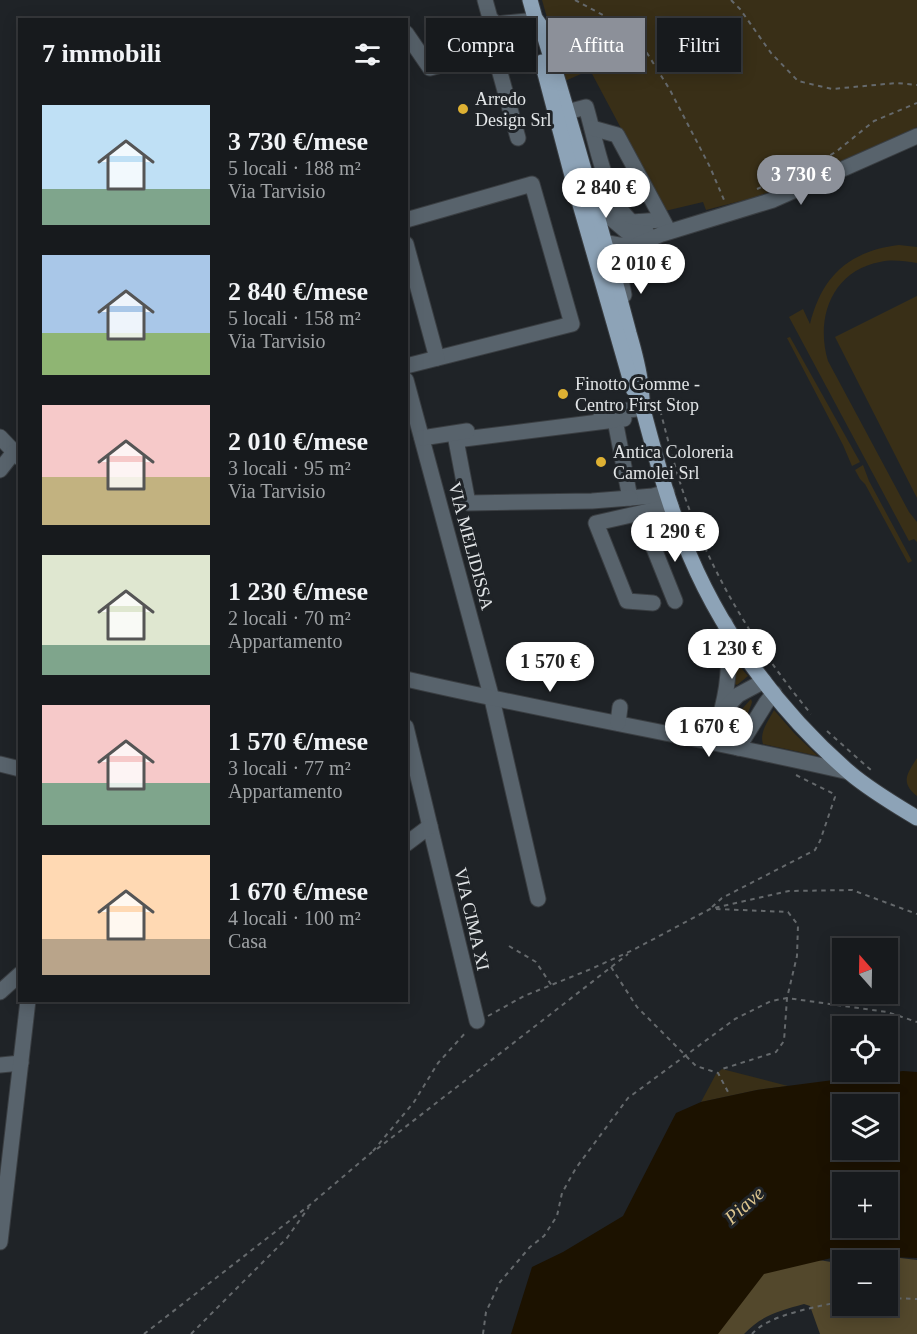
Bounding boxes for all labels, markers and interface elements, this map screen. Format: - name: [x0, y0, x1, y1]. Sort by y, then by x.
- chip: Compra: [426, 18, 536, 72]
- chip: Affitta: [548, 18, 645, 72]
- chip: Filtri: [657, 18, 741, 72]
- icon: filters: [351, 38, 384, 71]
- text: 7 immobili: [42, 39, 161, 68]
- place label: Arredo Design Srl: [475, 89, 552, 130]
- marker: Arredo Design Srl: [456, 102, 470, 116]
- text: 3 730 €/mese: [228, 127, 368, 156]
- icon: home: [90, 129, 162, 201]
- pin: 3 730 €: [746, 155, 856, 206]
- text: 5 locali · 188 m²: [228, 157, 361, 179]
- text: 3 730 €: [771, 163, 831, 185]
- pin: 2 840 €: [551, 168, 661, 219]
- text: 2 840 €: [576, 176, 636, 198]
- text: Via Tarvisio: [228, 180, 326, 202]
- pin: 2 010 €: [586, 244, 696, 295]
- text: 2 010 €: [611, 252, 671, 274]
- text: 2 840 €/mese: [228, 277, 368, 306]
- icon: home: [90, 279, 162, 351]
- text: 5 locali · 158 m²: [228, 307, 361, 329]
- text: Via Tarvisio: [228, 330, 326, 352]
- place label: Finotto Gomme - Centro First Stop: [575, 374, 700, 415]
- marker: Finotto Gomme - Centro First Stop: [556, 387, 570, 401]
- text: 2 010 €/mese: [228, 427, 368, 456]
- icon: home: [90, 429, 162, 501]
- place label: Antica Coloreria Camolei Srl: [613, 442, 733, 483]
- marker: Antica Coloreria Camolei Srl: [594, 455, 608, 469]
- text: 3 locali · 95 m²: [228, 457, 351, 479]
- text: Via Tarvisio: [228, 480, 326, 502]
- street label: VIA MELIDISSA: [444, 480, 498, 612]
- pin: 1 290 €: [620, 512, 730, 563]
- text: 1 290 €: [645, 520, 705, 542]
- text: 1 230 €/mese: [228, 577, 368, 606]
- icon: home: [90, 579, 162, 651]
- text: 2 locali · 70 m²: [228, 607, 351, 629]
- pin: 1 230 €: [677, 629, 787, 680]
- text: Appartamento: [228, 630, 342, 652]
- text: 1 230 €: [702, 637, 762, 659]
- pin: 1 570 €: [495, 642, 605, 693]
- text: 1 570 €: [520, 650, 580, 672]
- pin: 1 670 €: [654, 707, 764, 758]
- text: 1 670 €: [679, 715, 739, 737]
- text: 1 570 €/mese: [228, 727, 368, 756]
- icon: home: [90, 729, 162, 801]
- text: 3 locali · 77 m²: [228, 757, 351, 779]
- text: Appartamento: [228, 780, 342, 802]
- street label: VIA CIMA XI: [450, 866, 494, 972]
- text: 1 670 €/mese: [228, 877, 368, 906]
- icon: home: [90, 879, 162, 951]
- text: 4 locali · 100 m²: [228, 907, 361, 929]
- text: Casa: [228, 930, 267, 952]
- north arrow: [832, 938, 898, 1004]
- map controls: [832, 938, 898, 1316]
- button: locate: [832, 1016, 898, 1082]
- button: layers: [832, 1094, 898, 1160]
- button: +: [832, 1172, 898, 1238]
- water label: Piave: [719, 1182, 768, 1229]
- button: −: [832, 1250, 898, 1316]

